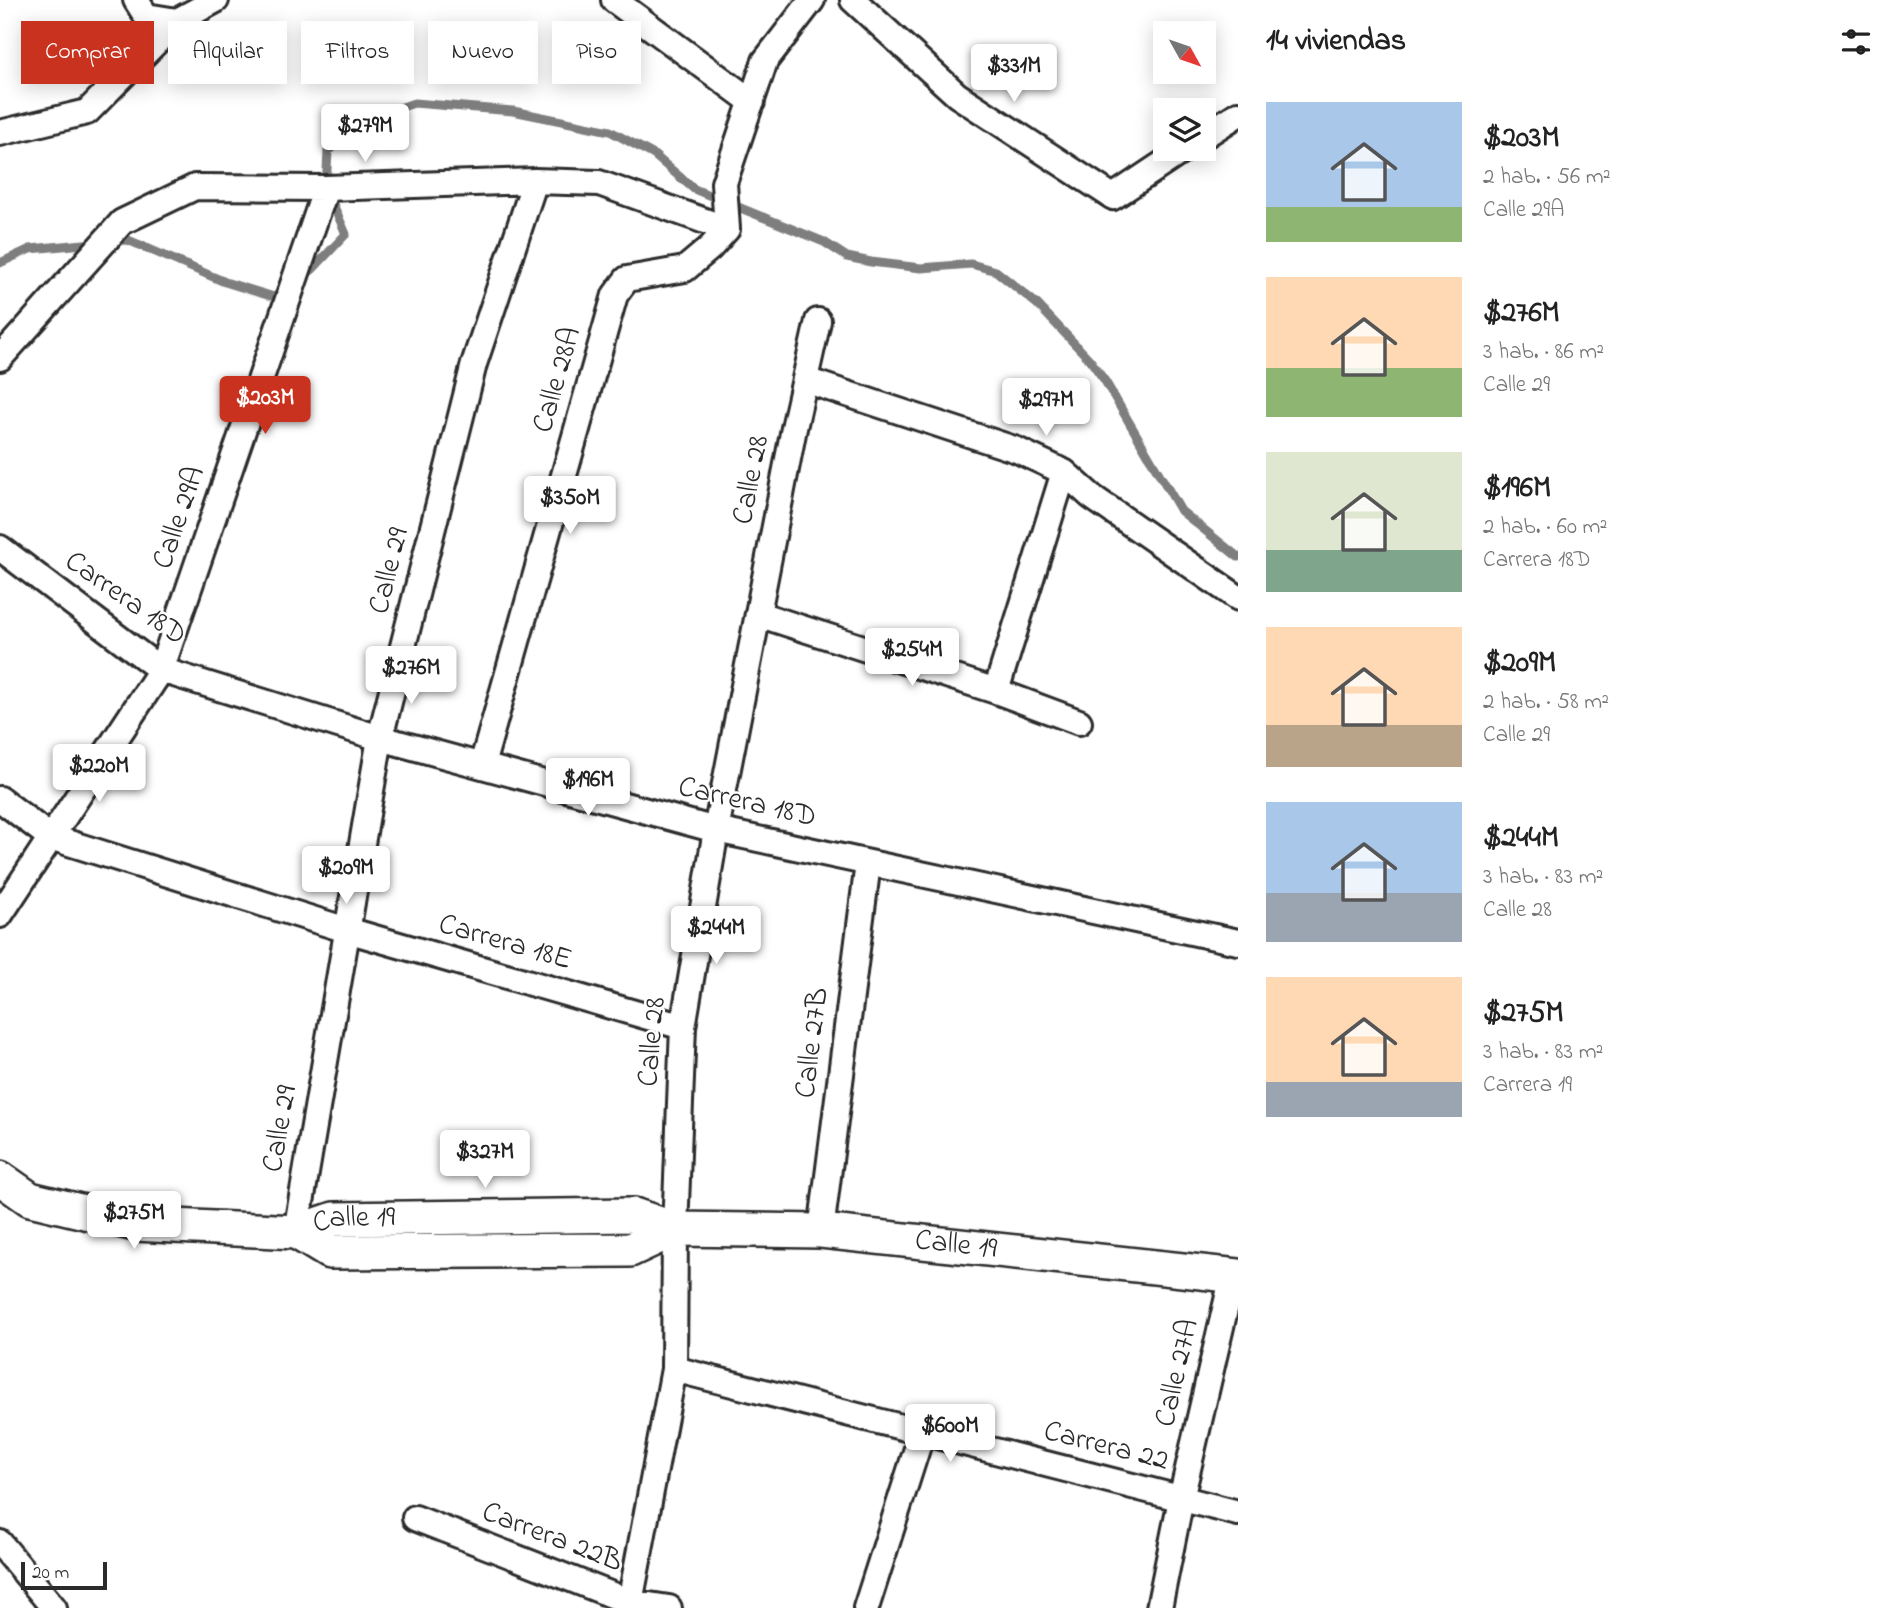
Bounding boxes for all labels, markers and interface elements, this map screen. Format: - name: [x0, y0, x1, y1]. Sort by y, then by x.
- text: 14 viviendas: [1266, 20, 1406, 64]
- chip: Comprar: [21, 21, 154, 84]
- chip: Alquilar: [168, 21, 287, 84]
- chip: Filtros: [301, 21, 414, 84]
- chip: Nuevo: [428, 21, 538, 84]
- chip: Piso: [552, 21, 641, 84]
- north arrow: [1153, 21, 1216, 84]
- map controls: [1153, 21, 1216, 161]
- icon: filters: [1837, 23, 1875, 61]
- pin: $331M: [965, 44, 1063, 104]
- text: $331M: [987, 50, 1041, 83]
- button: layers: [1153, 98, 1216, 161]
- pin: $279M: [316, 104, 414, 164]
- text: $279M: [337, 110, 393, 143]
- text: $203M: [1483, 117, 1560, 161]
- icon: home: [1322, 130, 1406, 214]
- text: 2 hab. · 56 m²: [1483, 161, 1610, 194]
- text: Calle 29A: [1483, 194, 1564, 227]
- text: $276M: [1483, 292, 1560, 336]
- icon: home: [1322, 305, 1406, 389]
- street label: Calle 28A: [522, 322, 594, 438]
- text: 3 hab. · 86 m²: [1483, 336, 1604, 369]
- text: Calle 29: [1483, 369, 1550, 402]
- pin: $203M: [216, 376, 314, 436]
- pin: $297M: [997, 378, 1095, 438]
- text: $203M: [236, 382, 294, 415]
- text: $297M: [1018, 384, 1074, 417]
- street label: Calle 28: [722, 432, 782, 528]
- street label: Calle 29A: [142, 461, 218, 575]
- text: $196M: [1483, 467, 1551, 511]
- pin: $350M: [521, 476, 619, 536]
- icon: home: [1322, 480, 1406, 564]
- text: $350M: [540, 482, 600, 515]
- text: 2 hab. · 60 m²: [1483, 511, 1607, 544]
- street label: Calle 29: [358, 523, 422, 619]
- street label: Carrera 18D: [55, 541, 195, 657]
- text: Carrera 18D: [1483, 544, 1591, 577]
- pin: $254M: [863, 628, 961, 688]
- text: $254M: [881, 634, 943, 667]
- text: $209M: [1483, 642, 1556, 686]
- pin: $276M: [362, 646, 460, 706]
- text: $276M: [382, 652, 440, 685]
- icon: home: [1322, 655, 1406, 739]
- text: 2 hab. · 58 m²: [1483, 686, 1609, 719]
- text: Calle 29: [1483, 719, 1550, 752]
- pin: $220M: [50, 744, 148, 804]
- text: $220M: [69, 750, 129, 783]
- pin: $196M: [539, 758, 637, 818]
- text: $196M: [562, 764, 614, 797]
- street label: Carrera 18D: [674, 766, 820, 840]
- text: $244M: [1483, 817, 1559, 861]
- icon: home: [1322, 830, 1406, 914]
- pin: $209M: [297, 846, 395, 906]
- text: $209M: [318, 852, 374, 885]
- text: 3 hab. · 83 m²: [1483, 861, 1603, 894]
- text: Calle 28: [1483, 894, 1552, 927]
- street label: Carrera 18E: [433, 903, 577, 983]
- pin: $244M: [667, 906, 765, 966]
- text: $244M: [687, 912, 745, 945]
- street label: Calle 27B: [784, 985, 842, 1101]
- text: $275M: [1483, 992, 1564, 1036]
- street label: Calle 28: [627, 995, 679, 1089]
- icon: home: [1322, 1005, 1406, 1089]
- text: 3 hab. · 83 m²: [1483, 1036, 1603, 1069]
- text: Carrera 19: [1483, 1069, 1572, 1102]
- street label: Calle 29: [252, 1082, 310, 1176]
- pin: $327M: [436, 1130, 534, 1190]
- text: $327M: [456, 1136, 514, 1169]
- pin: $275M: [85, 1192, 183, 1251]
- street label: Calle 19: [307, 1196, 396, 1247]
- text: $275M: [103, 1197, 165, 1230]
- street label: Calle 19: [913, 1219, 999, 1272]
- street label: Calle 27A: [1144, 1315, 1212, 1431]
- pin: $600M: [901, 1404, 999, 1464]
- text: $600M: [921, 1410, 979, 1443]
- street label: Carrera 22: [1039, 1410, 1173, 1484]
- street label: Carrera 22B: [475, 1491, 629, 1585]
- scale bar: [21, 1559, 107, 1591]
- text: 20 m: [32, 1560, 69, 1587]

